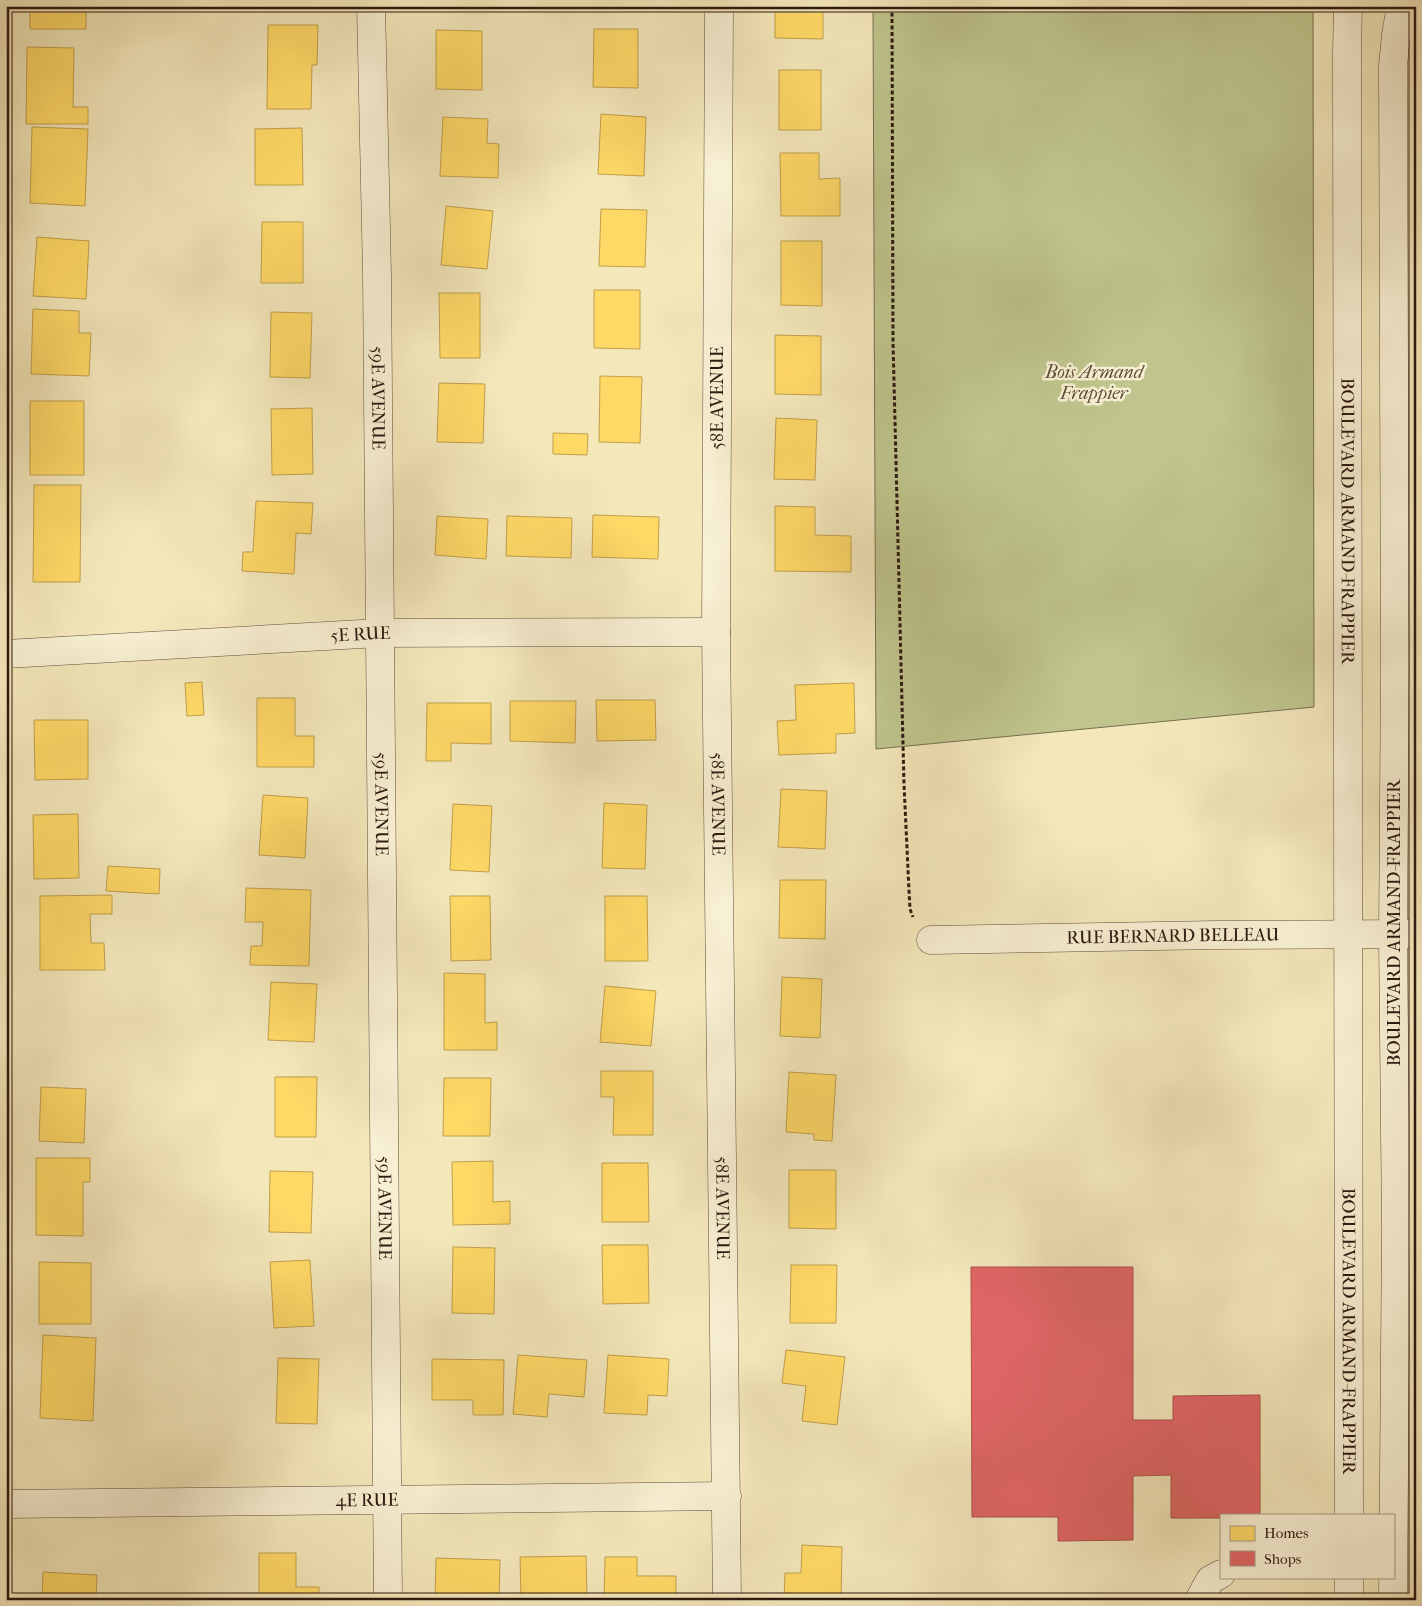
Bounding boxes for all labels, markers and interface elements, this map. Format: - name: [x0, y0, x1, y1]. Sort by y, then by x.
- street label: 59E AVENUE: [367, 346, 388, 450]
- street label: 58E AVENUE: [707, 346, 728, 450]
- park label: Bois Armand Frappier: [1044, 362, 1146, 404]
- street label: BOULEVARD ARMAND-FRAPPIER: [1336, 378, 1358, 665]
- street label: 5E RUE: [330, 623, 390, 647]
- street label: 59E AVENUE: [370, 752, 392, 856]
- street label: 58E AVENUE: [706, 752, 729, 856]
- street label: BOULEVARD ARMAND-FRAPPIER: [1384, 779, 1405, 1066]
- street label: RUE BERNARD BELLEAU: [1066, 925, 1280, 949]
- street label: 59E AVENUE: [373, 1156, 395, 1260]
- street label: 58E AVENUE: [711, 1156, 733, 1260]
- street label: BOULEVARD ARMAND-FRAPPIER: [1338, 1188, 1359, 1475]
- street label: 4E RUE: [335, 1490, 399, 1511]
- legend: [1220, 1514, 1394, 1578]
- text: Homes: [1264, 1524, 1309, 1542]
- text: Shops: [1264, 1550, 1302, 1568]

